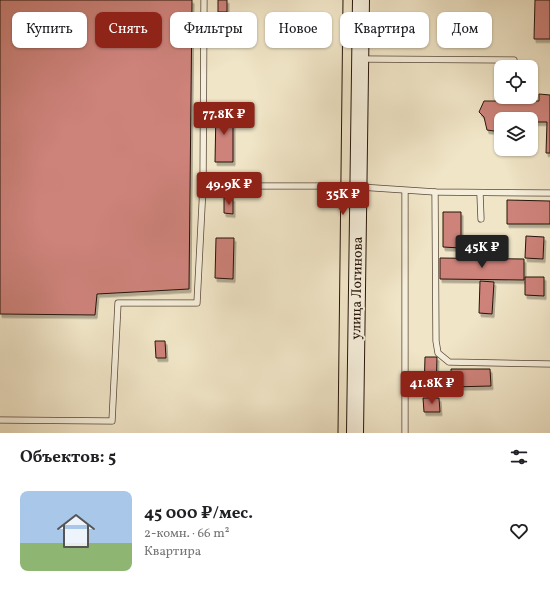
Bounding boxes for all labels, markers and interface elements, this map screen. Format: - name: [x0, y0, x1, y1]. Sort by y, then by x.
- chip: Купить: [12, 12, 87, 48]
- chip: Снять: [95, 12, 162, 48]
- chip: Фильтры: [170, 12, 257, 48]
- chip: Новое: [265, 12, 332, 48]
- chip: Квартира: [340, 12, 429, 48]
- chip: Дом: [437, 12, 492, 48]
- map controls: [494, 60, 538, 156]
- button: locate: [494, 60, 538, 104]
- pin: 77.8K ₽: [187, 102, 261, 136]
- text: 77.8K ₽: [203, 106, 245, 124]
- button: layers: [494, 112, 538, 156]
- pin: 49.9K ₽: [192, 172, 266, 206]
- text: 49.9K ₽: [206, 176, 252, 194]
- pin: 35K ₽: [315, 182, 371, 216]
- text: 35K ₽: [326, 186, 360, 204]
- pin: 45K ₽: [454, 235, 510, 269]
- street label: улица Логинова: [347, 236, 368, 340]
- text: 45K ₽: [465, 239, 499, 257]
- pin: 41.8K ₽: [395, 371, 469, 405]
- text: 41.8K ₽: [410, 375, 454, 393]
- text: Объектов: 5: [20, 446, 116, 469]
- icon: filters: [508, 446, 530, 468]
- text: 45 000 ₽/мес.: [144, 502, 253, 525]
- icon: home: [52, 507, 100, 555]
- icon: heart: [508, 520, 530, 542]
- text: 2-комн. · 66 m²: [144, 525, 230, 543]
- text: Квартира: [144, 543, 201, 561]

